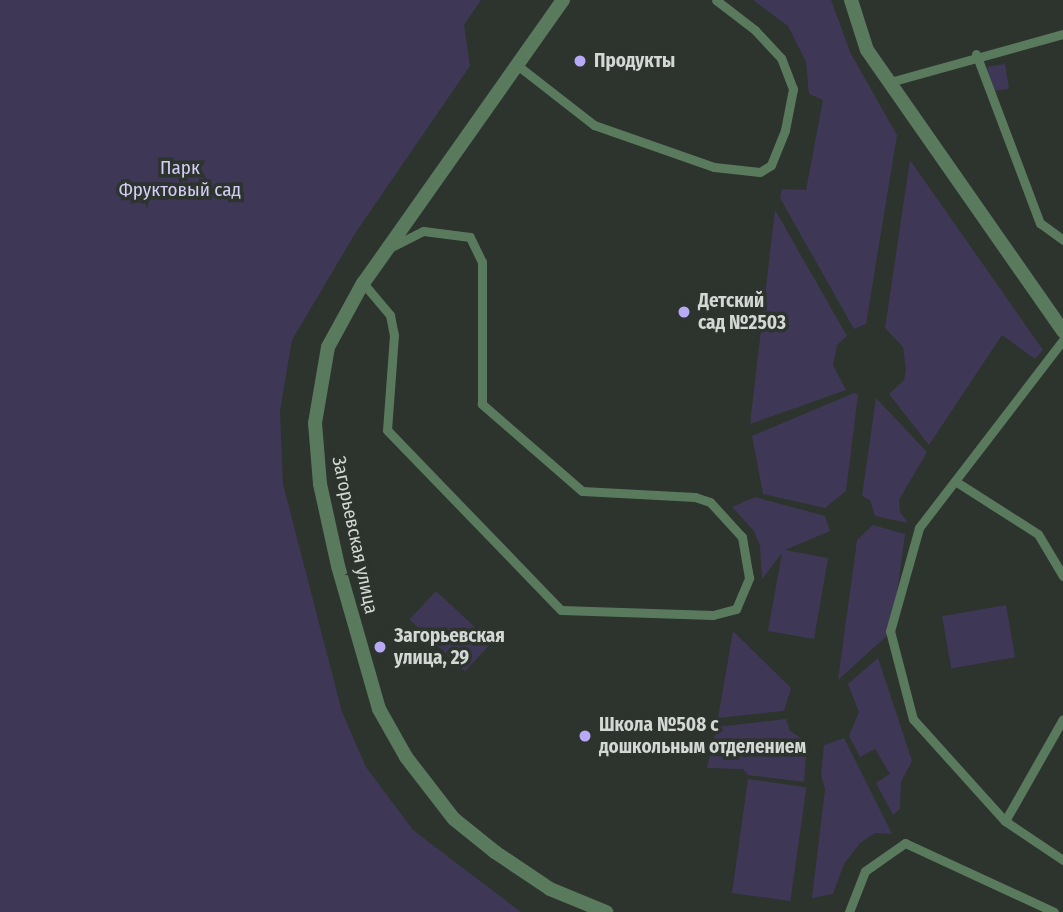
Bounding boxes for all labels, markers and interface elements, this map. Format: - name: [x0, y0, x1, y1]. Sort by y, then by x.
- place label: Продукты: [594, 50, 675, 72]
- marker: Продукты: [572, 53, 588, 69]
- park label: Парк Фруктовый сад: [119, 157, 241, 201]
- place label: Детский сад №2503: [698, 290, 786, 334]
- marker: Детский сад №2503: [676, 304, 692, 320]
- street label: Загорьевская улица: [327, 454, 383, 616]
- place label: Загорьевская улица, 29: [394, 625, 505, 669]
- marker: Загорьевская улица, 29: [372, 639, 388, 655]
- place label: Школа №508 с дошкольным отделением: [599, 714, 806, 758]
- marker: Школа №508 с дошкольным отделением: [577, 728, 593, 744]

